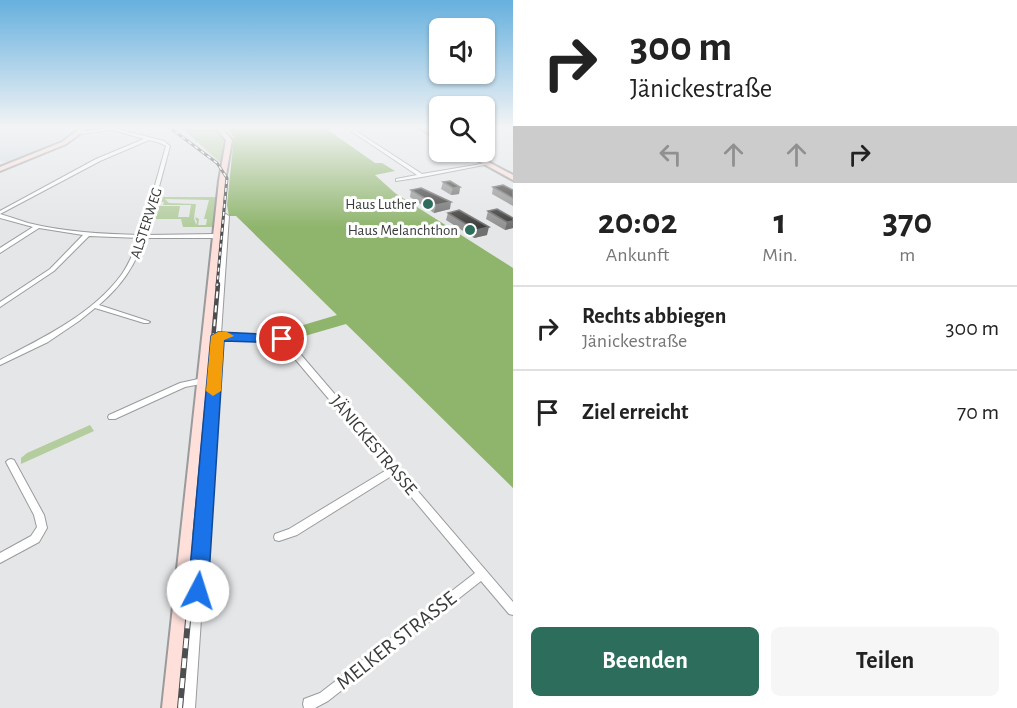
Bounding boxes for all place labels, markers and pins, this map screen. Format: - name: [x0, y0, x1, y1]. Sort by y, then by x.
- place label: Haus Luther: [345, 197, 416, 212]
- marker: Haus Luther: [421, 197, 435, 211]
- place label: Haus Melanchthon: [348, 223, 458, 238]
- marker: Haus Melanchthon: [463, 223, 477, 237]
- pin: [256, 313, 307, 364]

